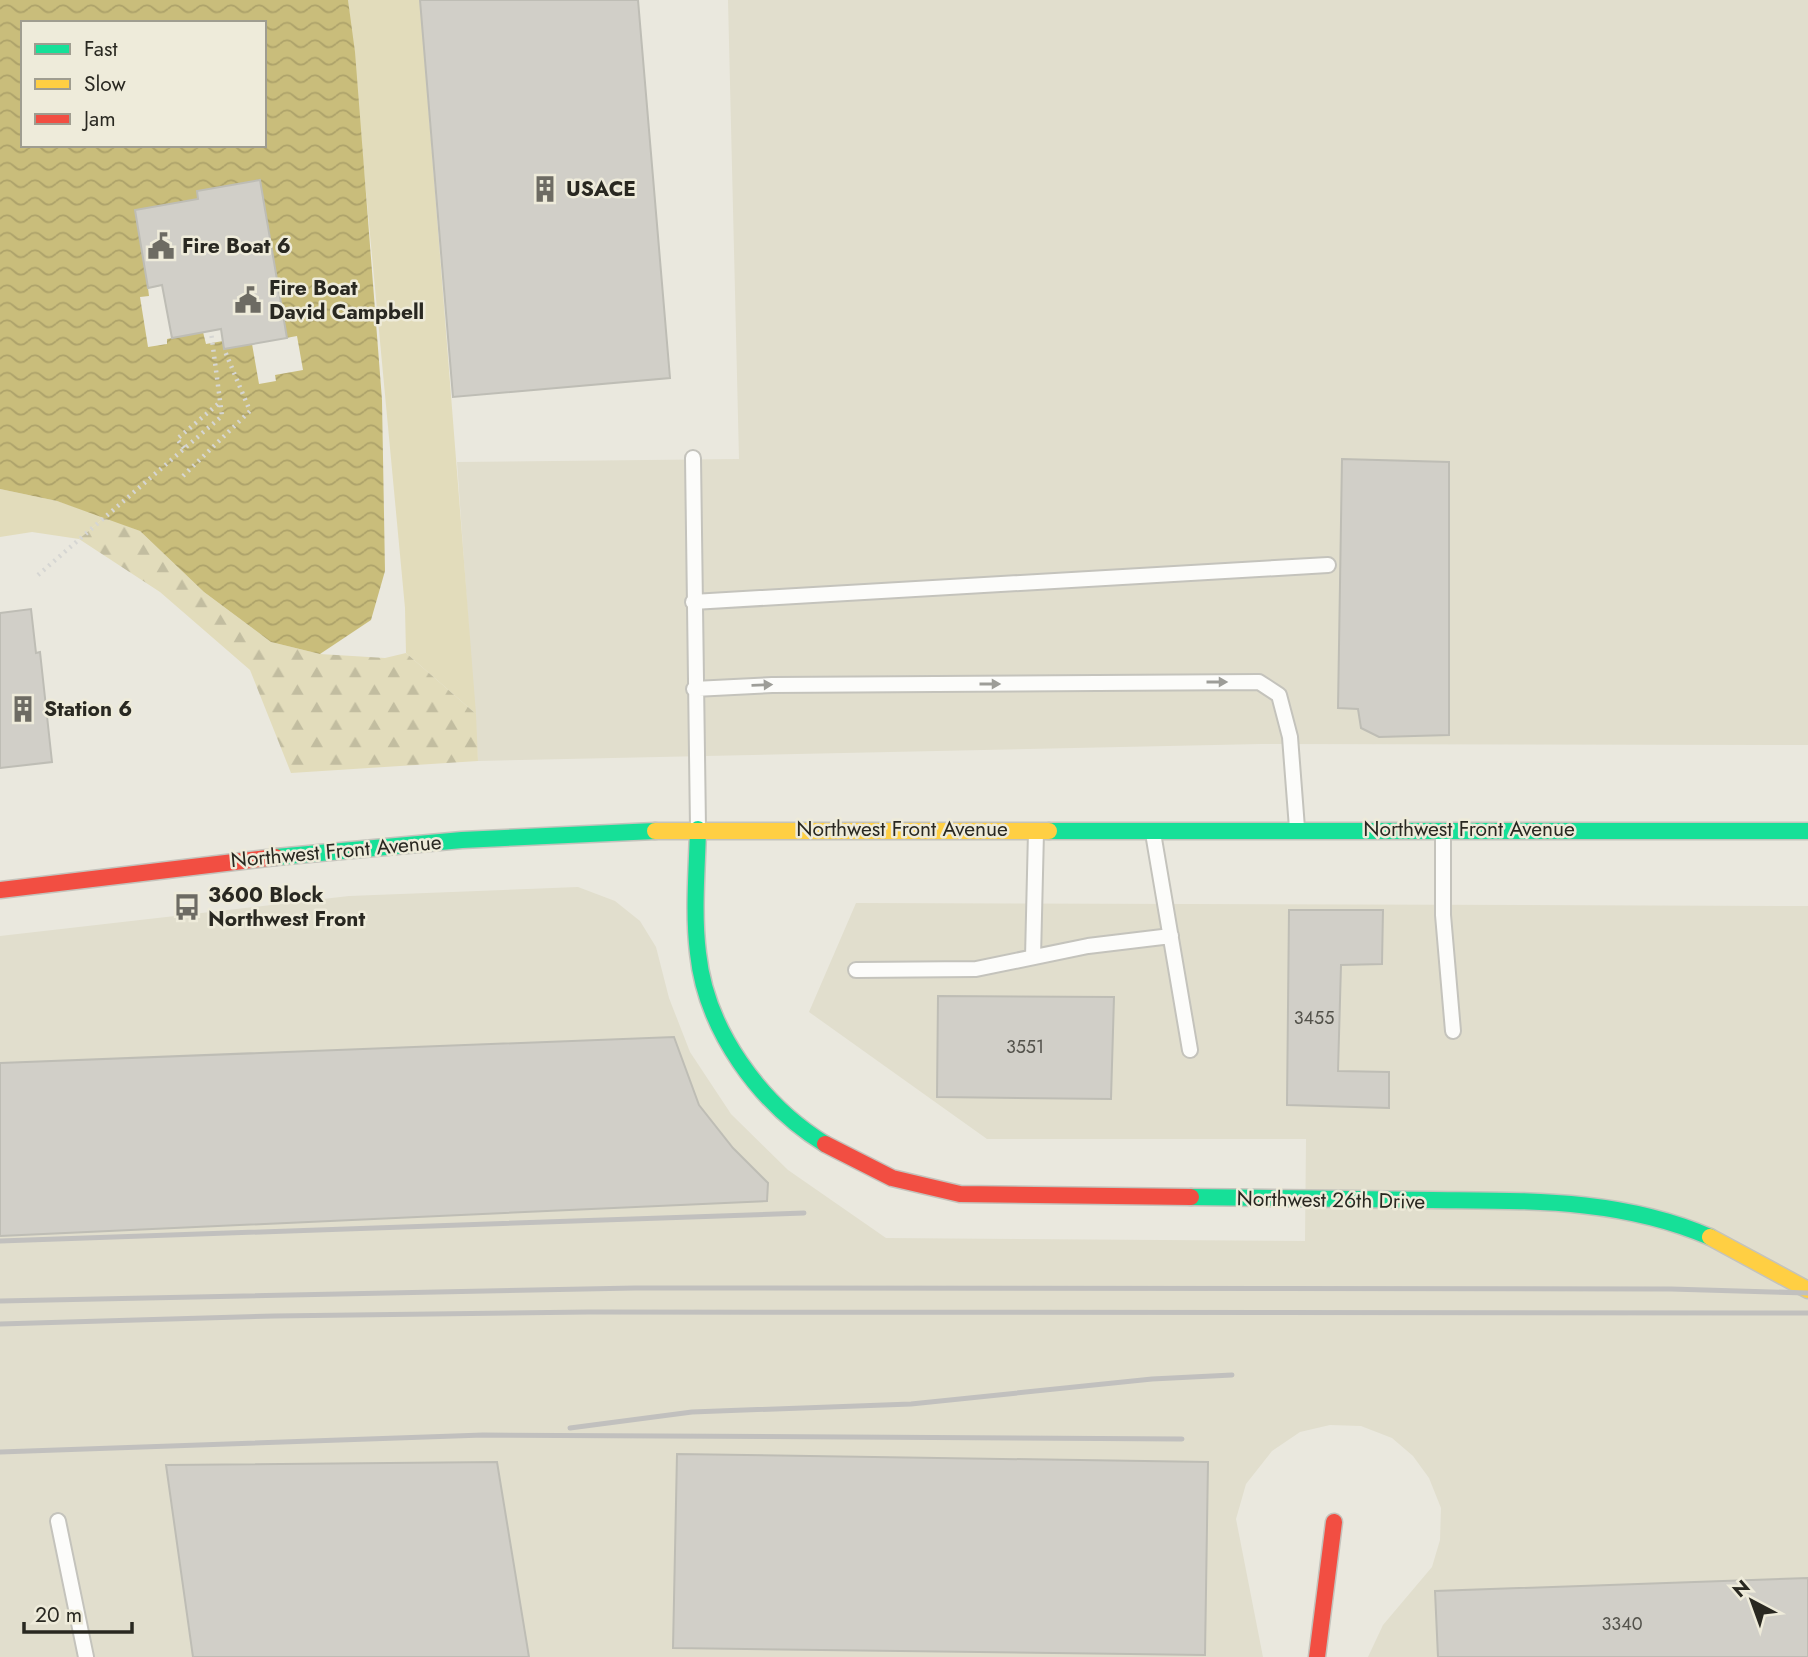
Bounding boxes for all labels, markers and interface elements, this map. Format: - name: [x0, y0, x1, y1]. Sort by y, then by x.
- legend: [21, 21, 266, 147]
- text: Fast: [84, 34, 117, 64]
- text: Slow: [84, 69, 126, 99]
- text: Jam: [81, 104, 116, 134]
- building icon: USACE: [530, 174, 560, 204]
- place label: USACE: [566, 174, 636, 204]
- public building icon: Fire Boat 6: [146, 231, 176, 261]
- place label: Fire Boat 6: [182, 231, 291, 261]
- place label: Fire Boat David Campbell: [269, 273, 424, 327]
- public building icon: Fire Boat David Campbell: [233, 285, 263, 315]
- one-way arrow: [1206, 676, 1228, 688]
- one-way arrow: [979, 678, 1001, 690]
- one-way arrow: [751, 680, 773, 691]
- building icon: Station 6: [8, 694, 38, 724]
- place label: Station 6: [44, 694, 132, 724]
- street label: Northwest Front Avenue: [796, 814, 1008, 844]
- street label: Northwest Front Avenue: [1363, 814, 1575, 844]
- street label: Northwest Front Avenue: [229, 827, 443, 875]
- place label: 3600 Block Northwest Front: [208, 880, 365, 934]
- bus stop icon: 3600 Block Northwest Front: [172, 892, 202, 922]
- house number: 3455: [1294, 1005, 1334, 1031]
- house number: 3551: [1006, 1034, 1044, 1060]
- street label: Northwest 26th Drive: [1236, 1183, 1426, 1217]
- north arrow: [1717, 1566, 1787, 1636]
- text: N: [1727, 1573, 1756, 1604]
- scale bar: [24, 1590, 133, 1634]
- text: 20 m: [35, 1600, 82, 1630]
- house number: 3340: [1602, 1611, 1643, 1637]

